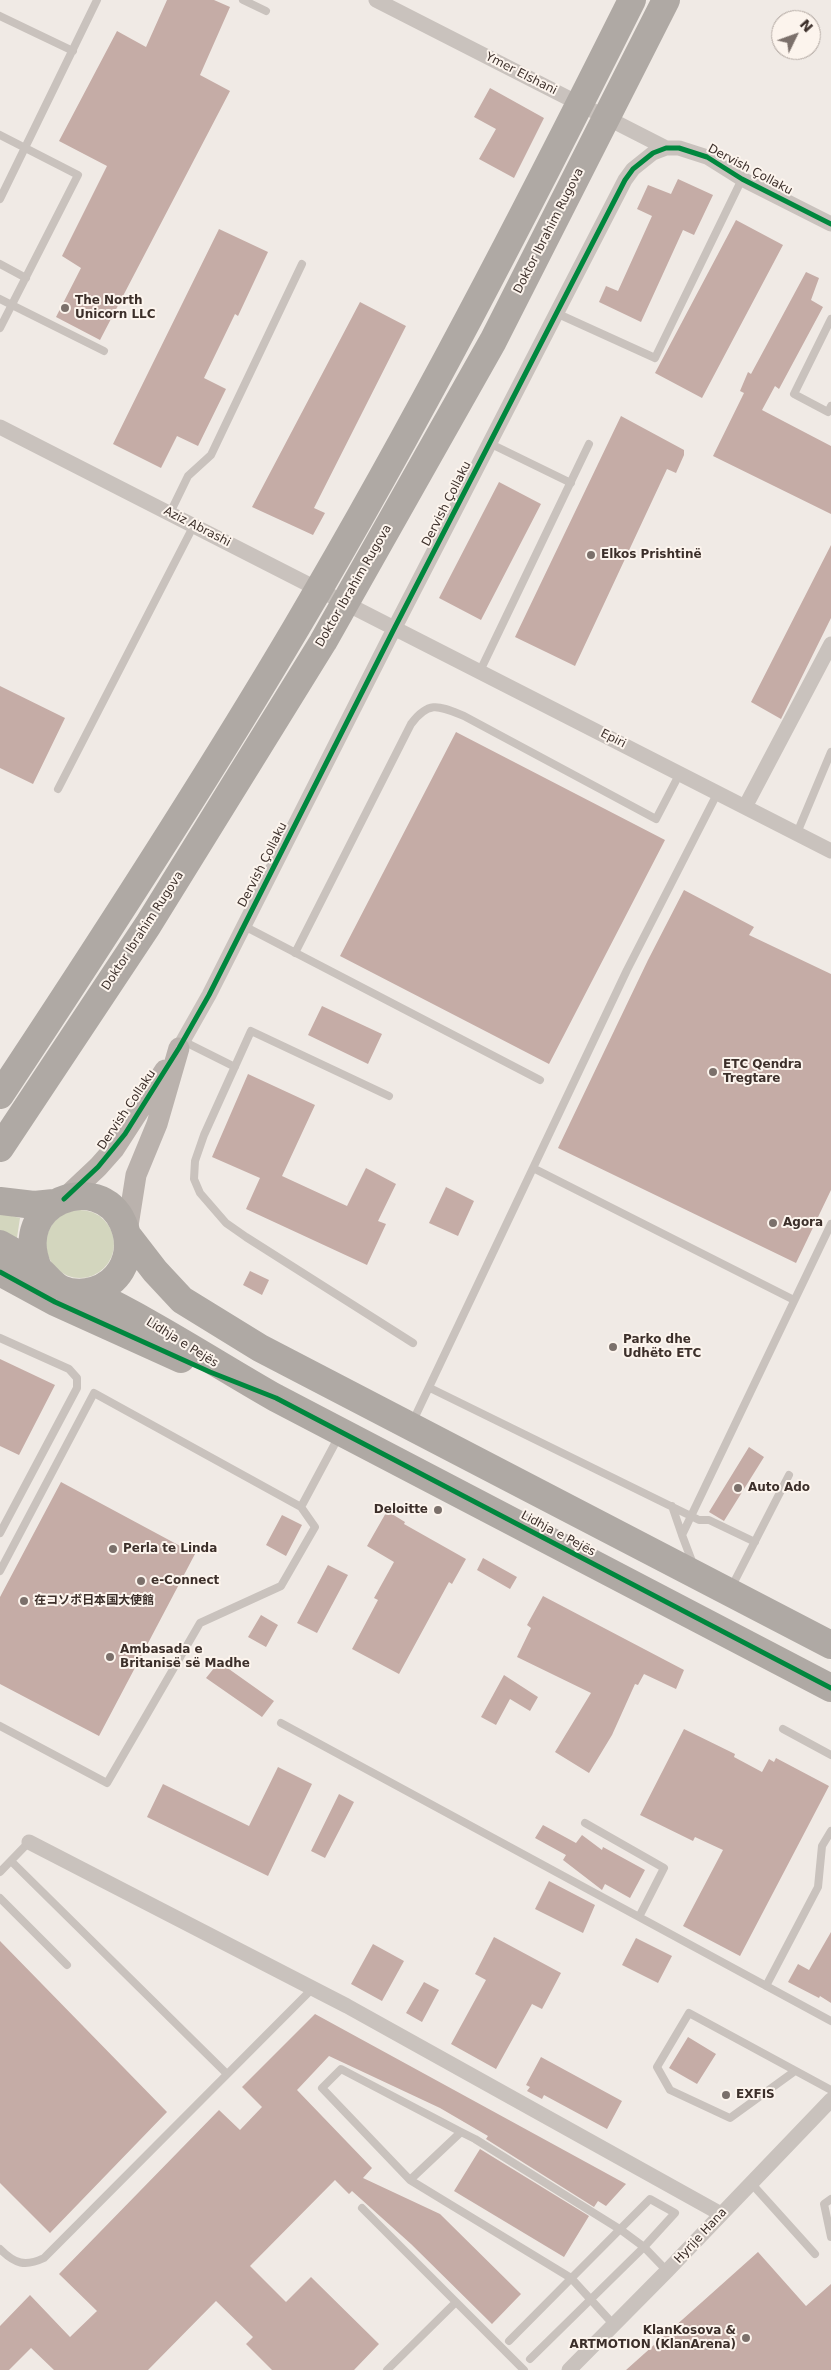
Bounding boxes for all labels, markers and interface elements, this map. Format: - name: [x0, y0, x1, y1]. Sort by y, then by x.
- north arrow: [771, 10, 821, 60]
- text: N: [797, 16, 816, 35]
- street label: Ymer Elshani: [483, 50, 559, 98]
- street label: Dervish Çollaku: [705, 142, 795, 198]
- street label: Doktor Ibrahim Rugova: [511, 166, 587, 296]
- place label: The North Unicorn LLC: [75, 294, 155, 322]
- marker: The North Unicorn LLC: [59, 302, 71, 314]
- street label: Dervish Çollaku: [419, 459, 475, 549]
- street label: Aziz Abrashi: [161, 504, 233, 550]
- street label: Doktor Ibrahim Rugova: [313, 522, 395, 650]
- place label: Elkos Prishtinë: [601, 548, 702, 562]
- marker: Elkos Prishtinë: [585, 549, 597, 561]
- street label: Epiri: [598, 727, 628, 751]
- street label: Dervish Çollaku: [235, 820, 291, 910]
- street label: Doktor Ibrahim Rugova: [99, 869, 187, 993]
- place label: ETC Qendra Tregtare: [723, 1058, 802, 1086]
- marker: ETC Qendra Tregtare: [707, 1066, 719, 1078]
- street label: Dervish Collaku: [95, 1067, 159, 1153]
- place label: Agora: [783, 1216, 823, 1230]
- marker: Agora: [767, 1217, 779, 1229]
- street label: Lidhja e Pejës: [143, 1315, 221, 1371]
- place label: Parko dhe Udhëto ETC: [623, 1333, 701, 1361]
- marker: Parko dhe Udhëto ETC: [607, 1341, 619, 1353]
- place label: Auto Ado: [748, 1481, 810, 1495]
- marker: Auto Ado: [732, 1482, 744, 1494]
- place label: Deloitte: [374, 1503, 428, 1517]
- marker: Deloitte: [432, 1504, 444, 1516]
- street label: Lidhja e Pejës: [518, 1508, 598, 1560]
- place label: Perla te Linda: [123, 1542, 217, 1556]
- marker: Perla te Linda: [107, 1543, 119, 1555]
- place label: e-Connect: [151, 1574, 219, 1588]
- marker: e-Connect: [135, 1575, 147, 1587]
- place label: 在コソボ日本国大使館: [34, 1594, 154, 1608]
- marker: 在コソボ日本国大使館: [18, 1595, 30, 1607]
- place label: Ambasada e Britanisë së Madhe: [120, 1643, 250, 1671]
- marker: Ambasada e Britanisë së Madhe: [104, 1651, 116, 1663]
- place label: EXFIS: [736, 2088, 775, 2102]
- marker: EXFIS: [720, 2089, 732, 2101]
- street label: Hyrije Hana: [672, 2205, 730, 2267]
- place label: KlanKosova & ARTMOTION (KlanArena): [570, 2324, 736, 2352]
- marker: KlanKosova & ARTMOTION (KlanArena): [740, 2332, 752, 2344]

